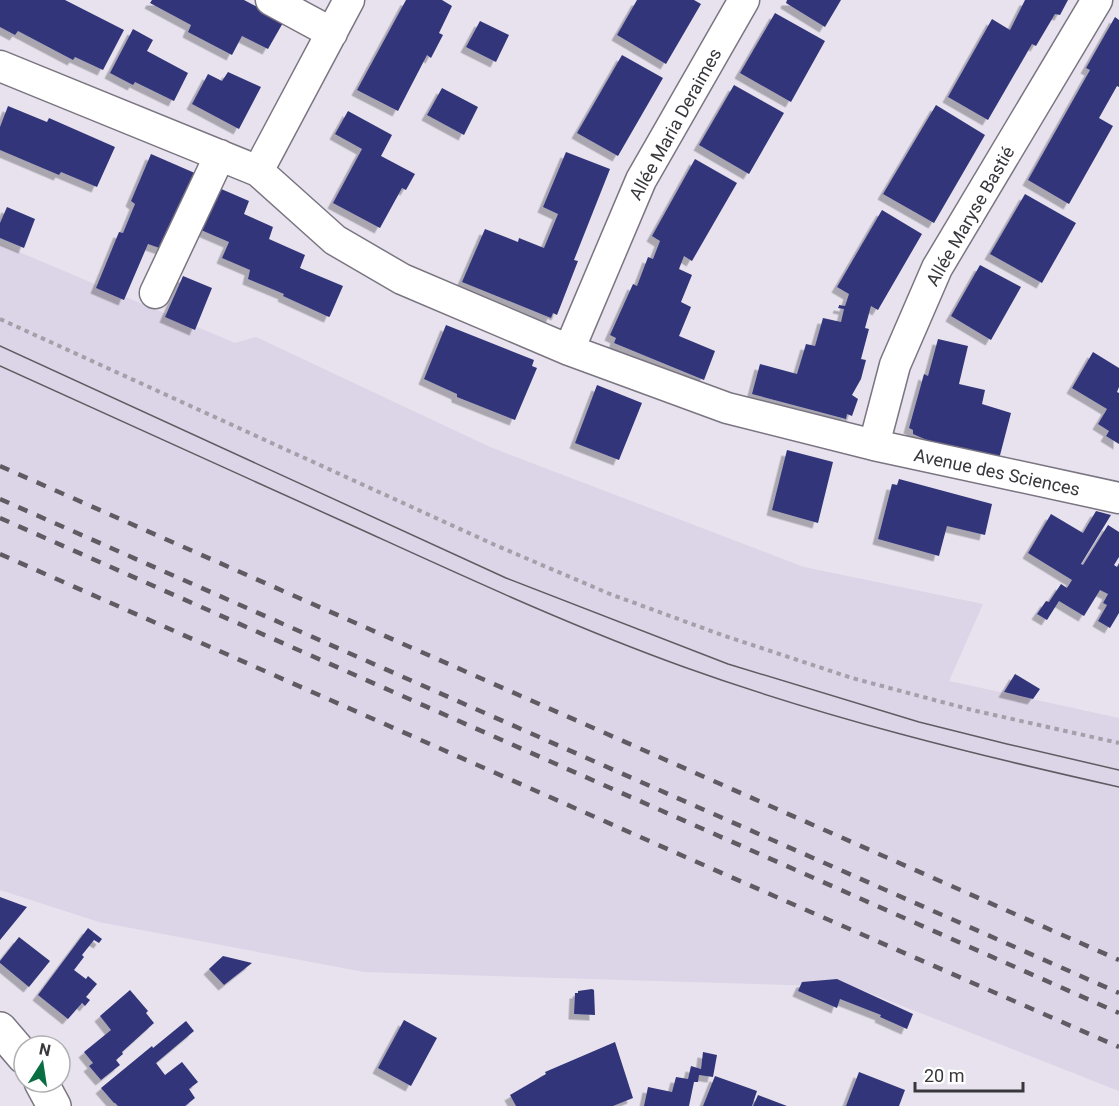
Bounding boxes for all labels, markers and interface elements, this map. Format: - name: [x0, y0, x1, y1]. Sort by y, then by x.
- street label: Allée Maria Deraimes: [625, 44, 725, 204]
- street label: Allée Maryse Bastié: [921, 142, 1019, 290]
- street label: Avenue des Sciences: [912, 444, 1082, 500]
- north arrow: [12, 1034, 72, 1094]
- text: N: [38, 1039, 53, 1060]
- scale bar: [915, 1055, 1023, 1093]
- text: 20 m: [924, 1065, 964, 1086]

